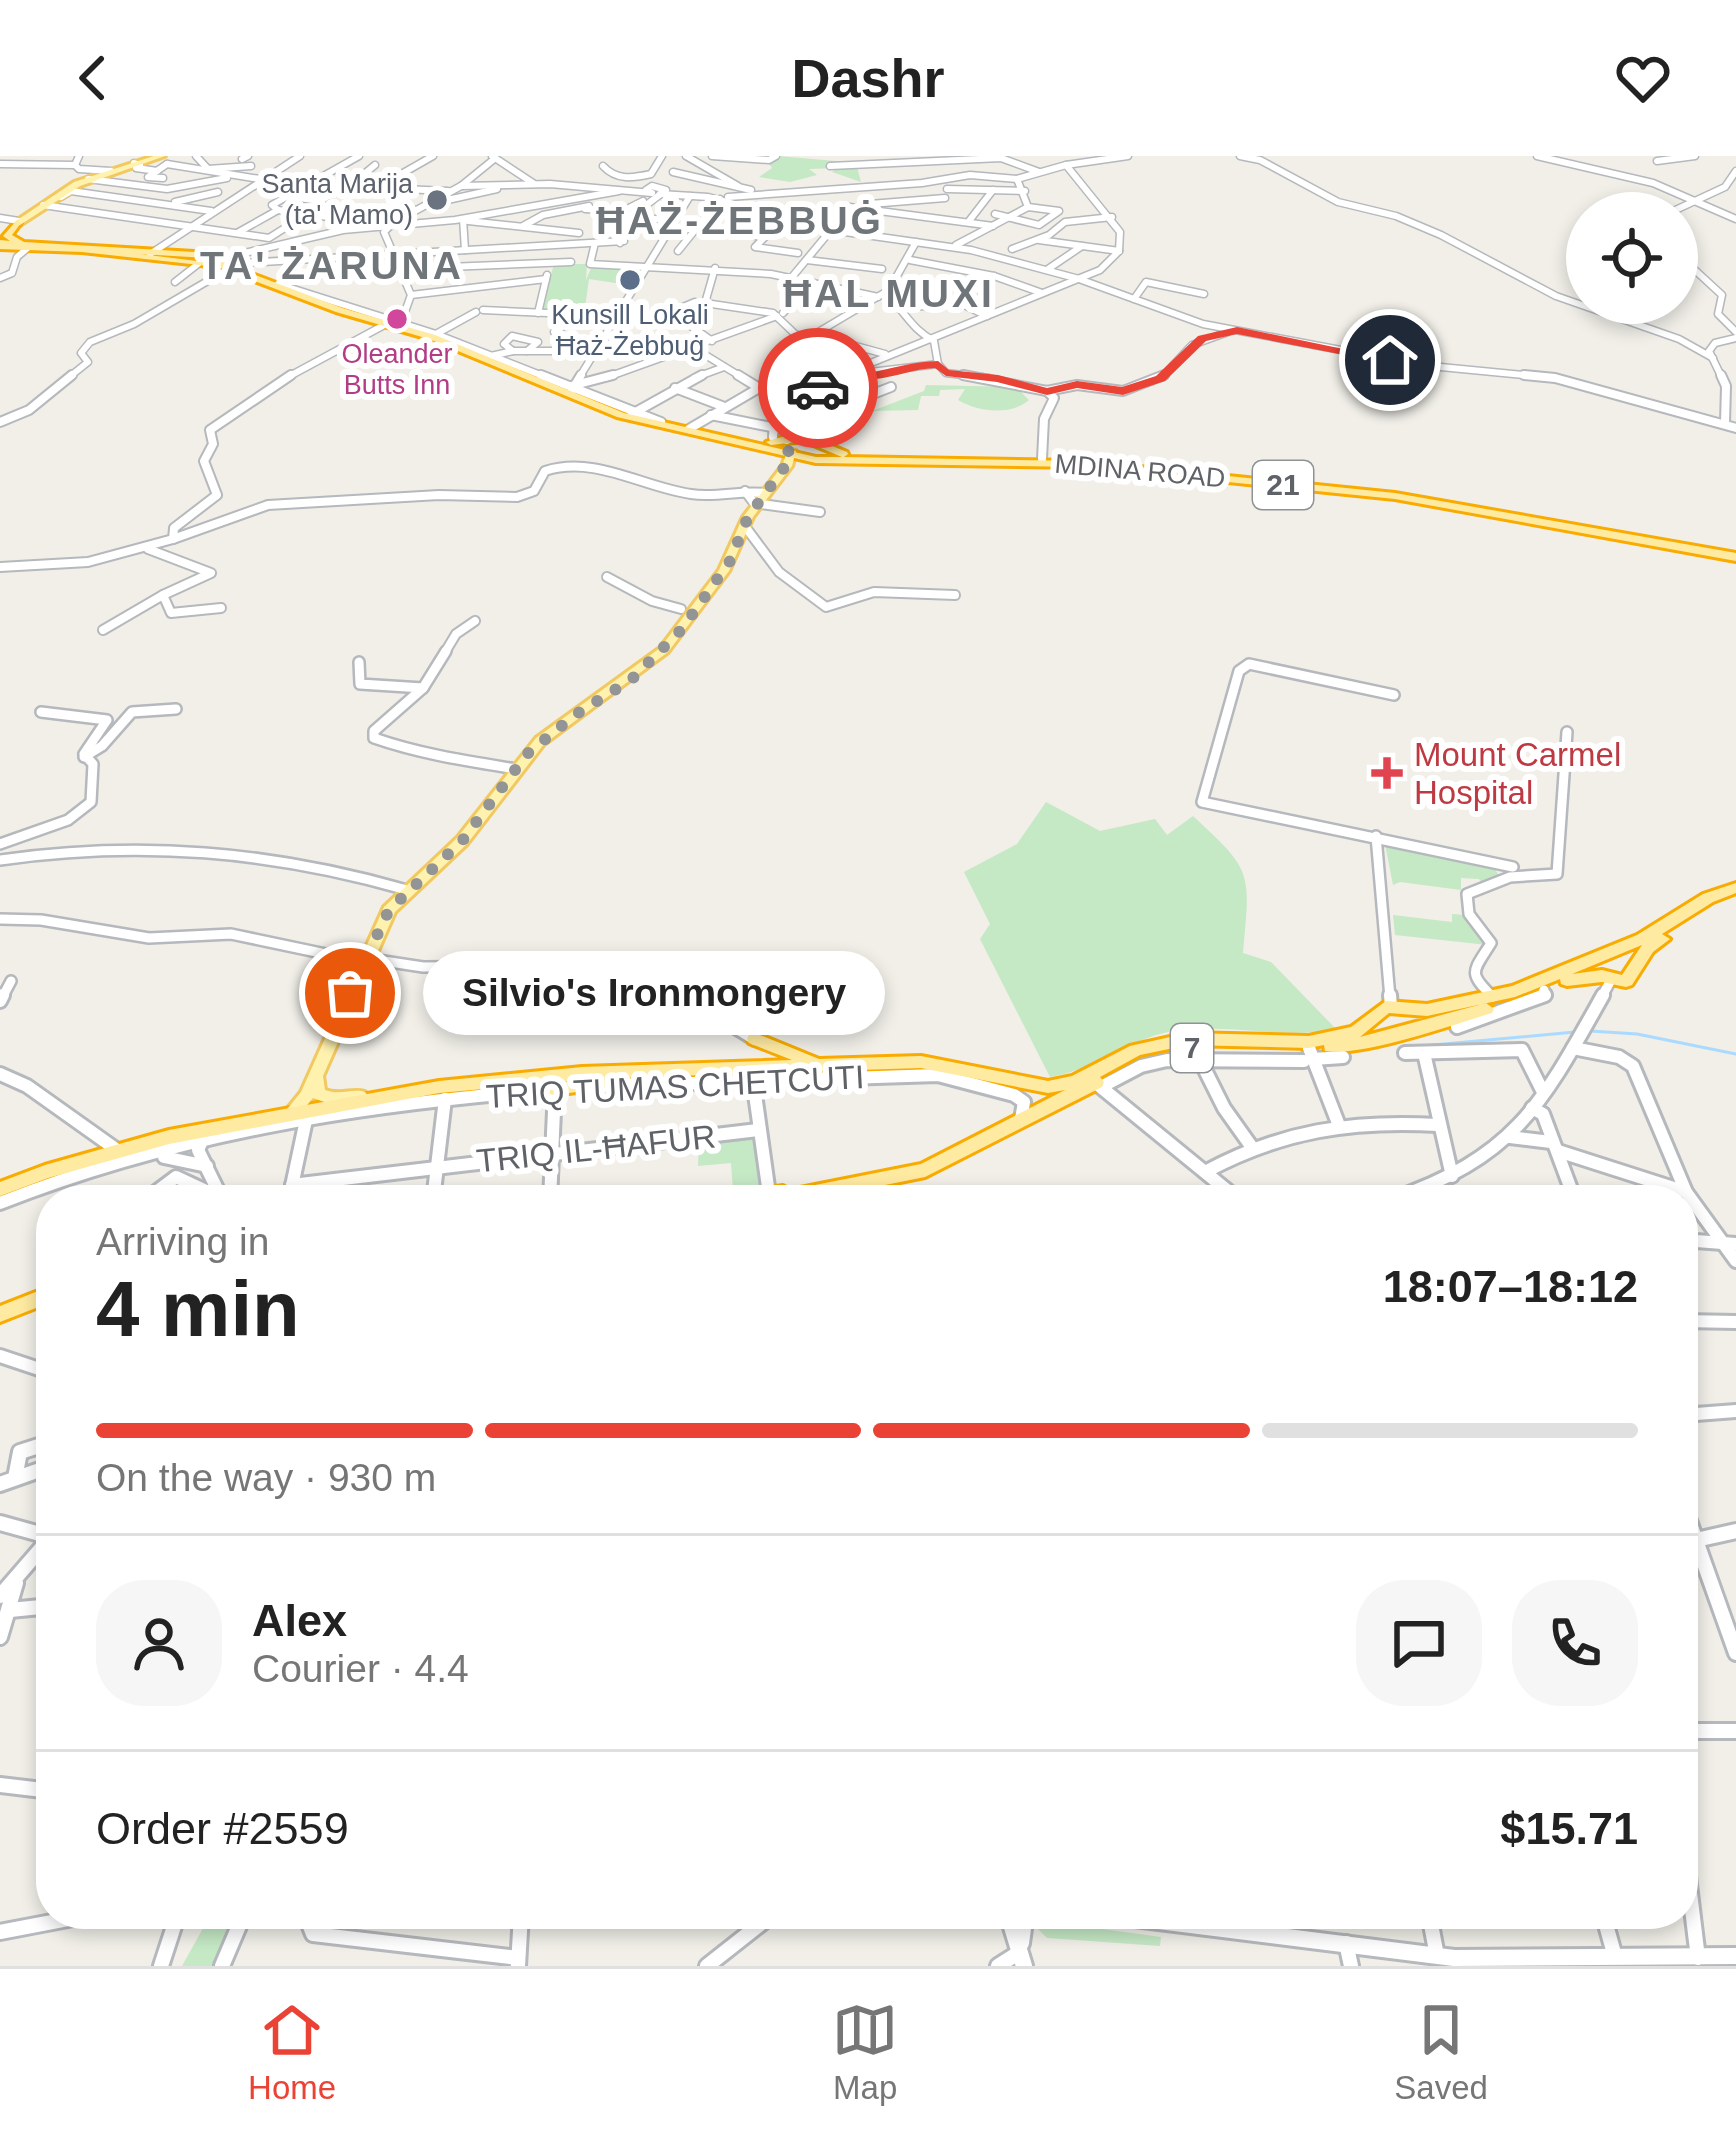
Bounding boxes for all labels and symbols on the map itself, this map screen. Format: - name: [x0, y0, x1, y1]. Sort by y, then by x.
- place label: Santa Marija (ta' Mamo): [261, 169, 414, 230]
- marker: Santa Marija (ta' Mamo): [424, 187, 450, 213]
- district label: ĦAŻ-ŻEBBUĠ: [596, 199, 884, 242]
- district label: TA' ŻARUNA: [200, 244, 464, 287]
- marker: Kunsill Lokali Ħaż-Żebbuġ: [617, 267, 643, 293]
- district label: ĦAL MUXI: [783, 272, 995, 315]
- place label: Kunsill Lokali Ħaż-Żebbuġ: [551, 300, 709, 361]
- marker: Oleander Butts Inn: [384, 306, 410, 332]
- pin: [1339, 309, 1441, 411]
- courier: [758, 328, 878, 448]
- place label: Oleander Butts Inn: [341, 339, 453, 400]
- street label: MDINA ROAD: [1054, 449, 1226, 493]
- road number: 21: [1253, 461, 1313, 509]
- place label: Mount Carmel Hospital: [1414, 736, 1621, 811]
- marker: Mount Carmel Hospital: [1371, 757, 1403, 789]
- pin: [299, 942, 401, 1044]
- callout: Silvio's Ironmongery: [422, 951, 884, 1035]
- road number: 7: [1171, 1024, 1213, 1072]
- street label: TRIQ TUMAS CHETCUTI: [485, 1058, 865, 1115]
- street label: TRIQ IL-ĦAFUR: [475, 1118, 717, 1179]

